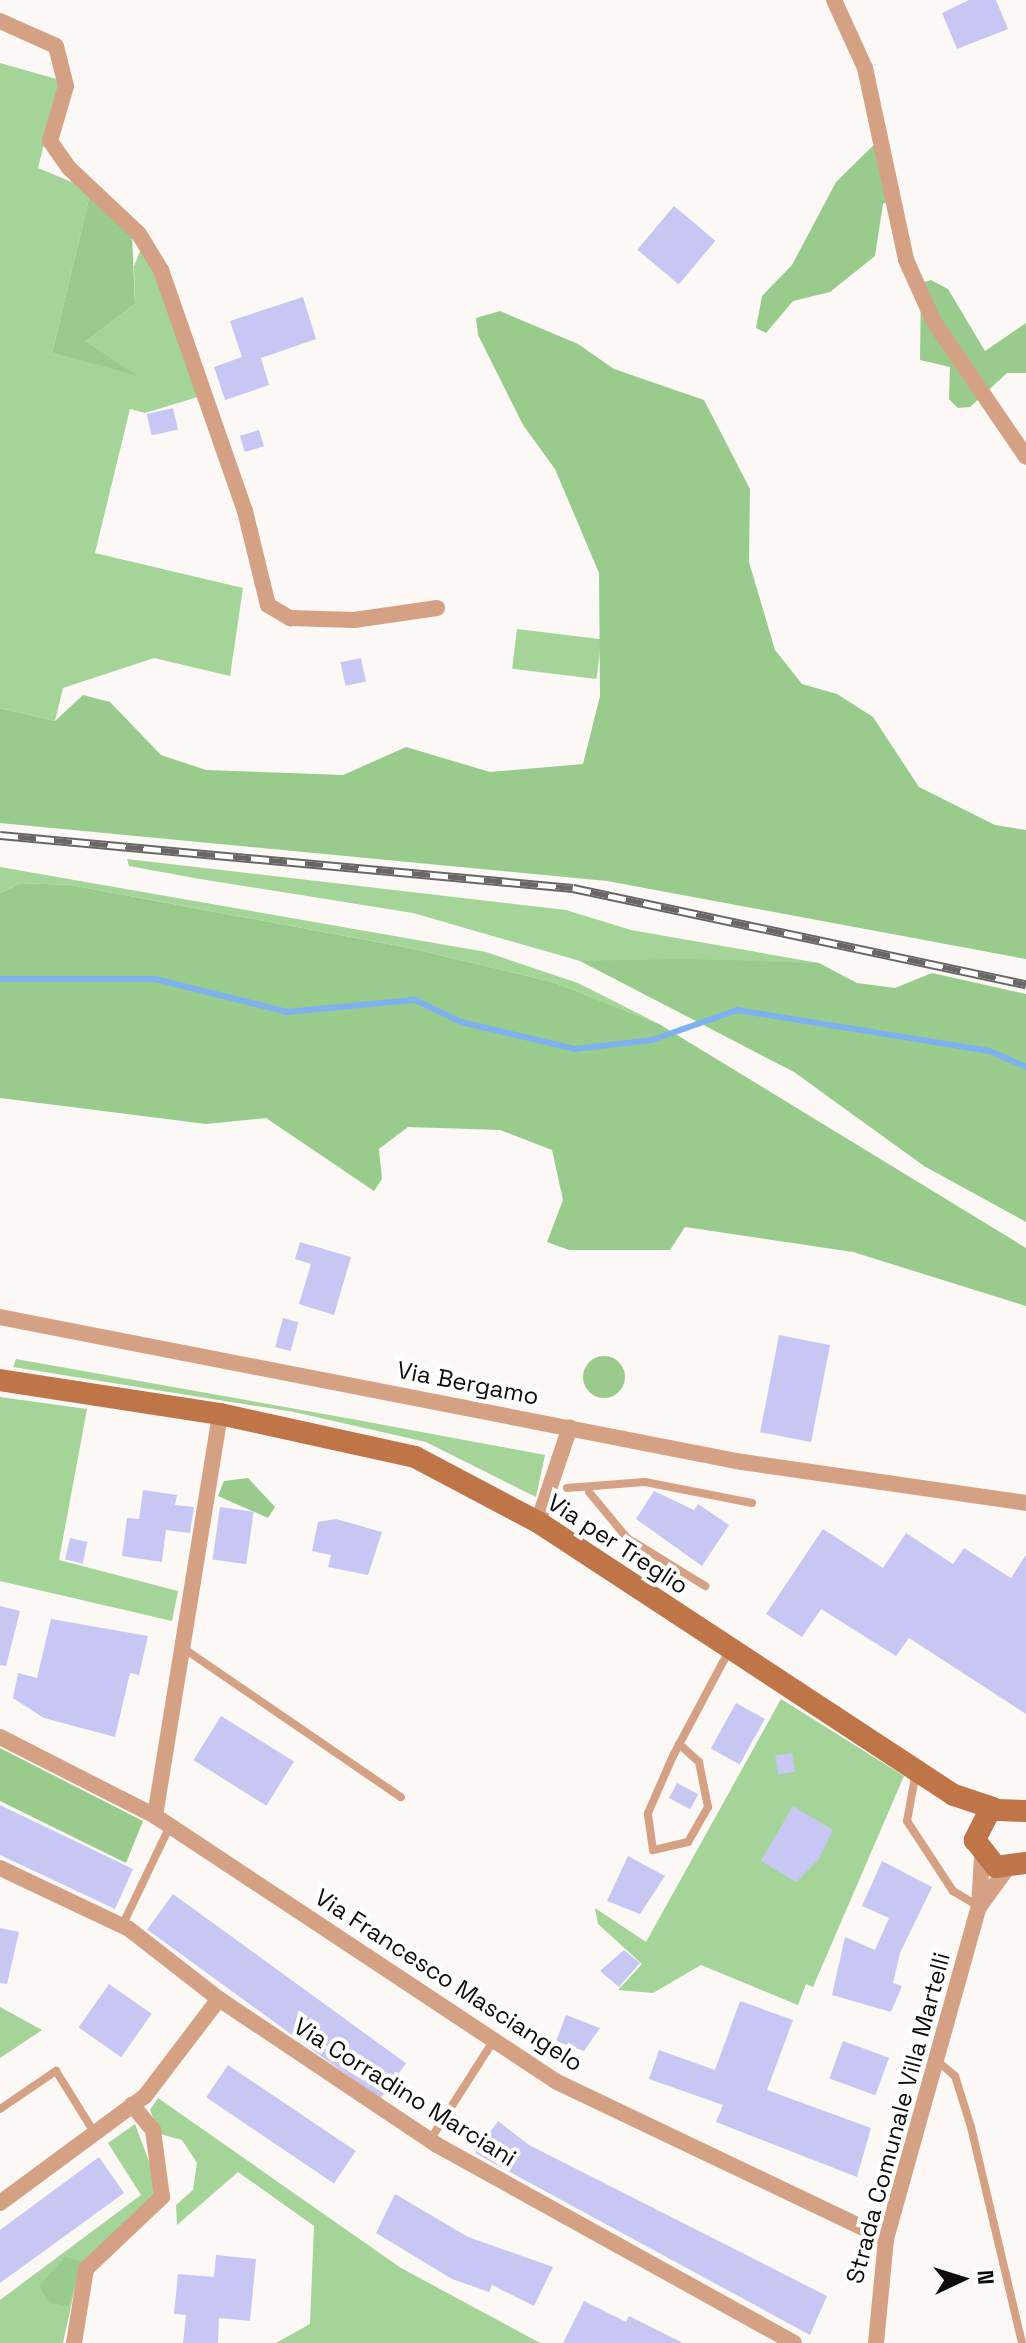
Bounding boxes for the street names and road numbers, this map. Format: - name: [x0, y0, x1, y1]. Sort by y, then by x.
- street label: Via Bergamo: [395, 1355, 541, 1411]
- street label: Via per Treglio: [542, 1488, 694, 1600]
- street label: Via Francesco Masciangelo: [310, 1883, 588, 2077]
- street label: Strada Comunale Villa Martelli: [840, 1949, 956, 2287]
- street label: Via Corradino Marciani: [288, 2012, 522, 2172]

